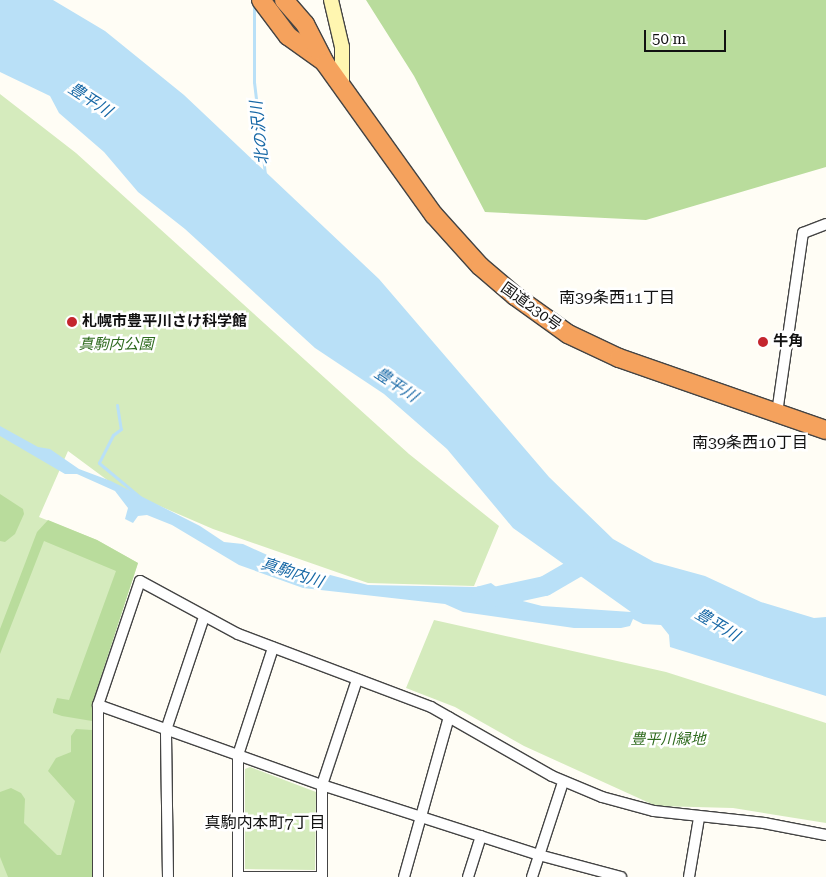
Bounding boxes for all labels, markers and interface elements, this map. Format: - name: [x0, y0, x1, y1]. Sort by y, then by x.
- scale bar: [646, 20, 728, 52]
- text: 50 m: [652, 30, 686, 48]
- water label: 豊平川: [65, 79, 115, 121]
- water label: 北の沢川: [247, 100, 273, 166]
- street label: 国道230号: [497, 279, 565, 335]
- district label: 南39条西11丁目: [559, 288, 675, 308]
- place label: 札幌市豊平川さけ科学館: [82, 313, 247, 331]
- marker: 札幌市豊平川さけ科学館: [66, 316, 78, 328]
- place label: 牛角: [773, 333, 803, 351]
- park label: 真駒内公園: [79, 336, 153, 354]
- marker: 牛角: [757, 336, 769, 348]
- water label: 豊平川: [371, 364, 421, 406]
- district label: 南39条西10丁目: [692, 433, 808, 453]
- water label: 真駒内川: [259, 554, 325, 592]
- water label: 豊平川: [691, 604, 743, 646]
- park label: 豊平川緑地: [631, 731, 705, 749]
- district label: 真駒内本町7丁目: [205, 813, 325, 833]

